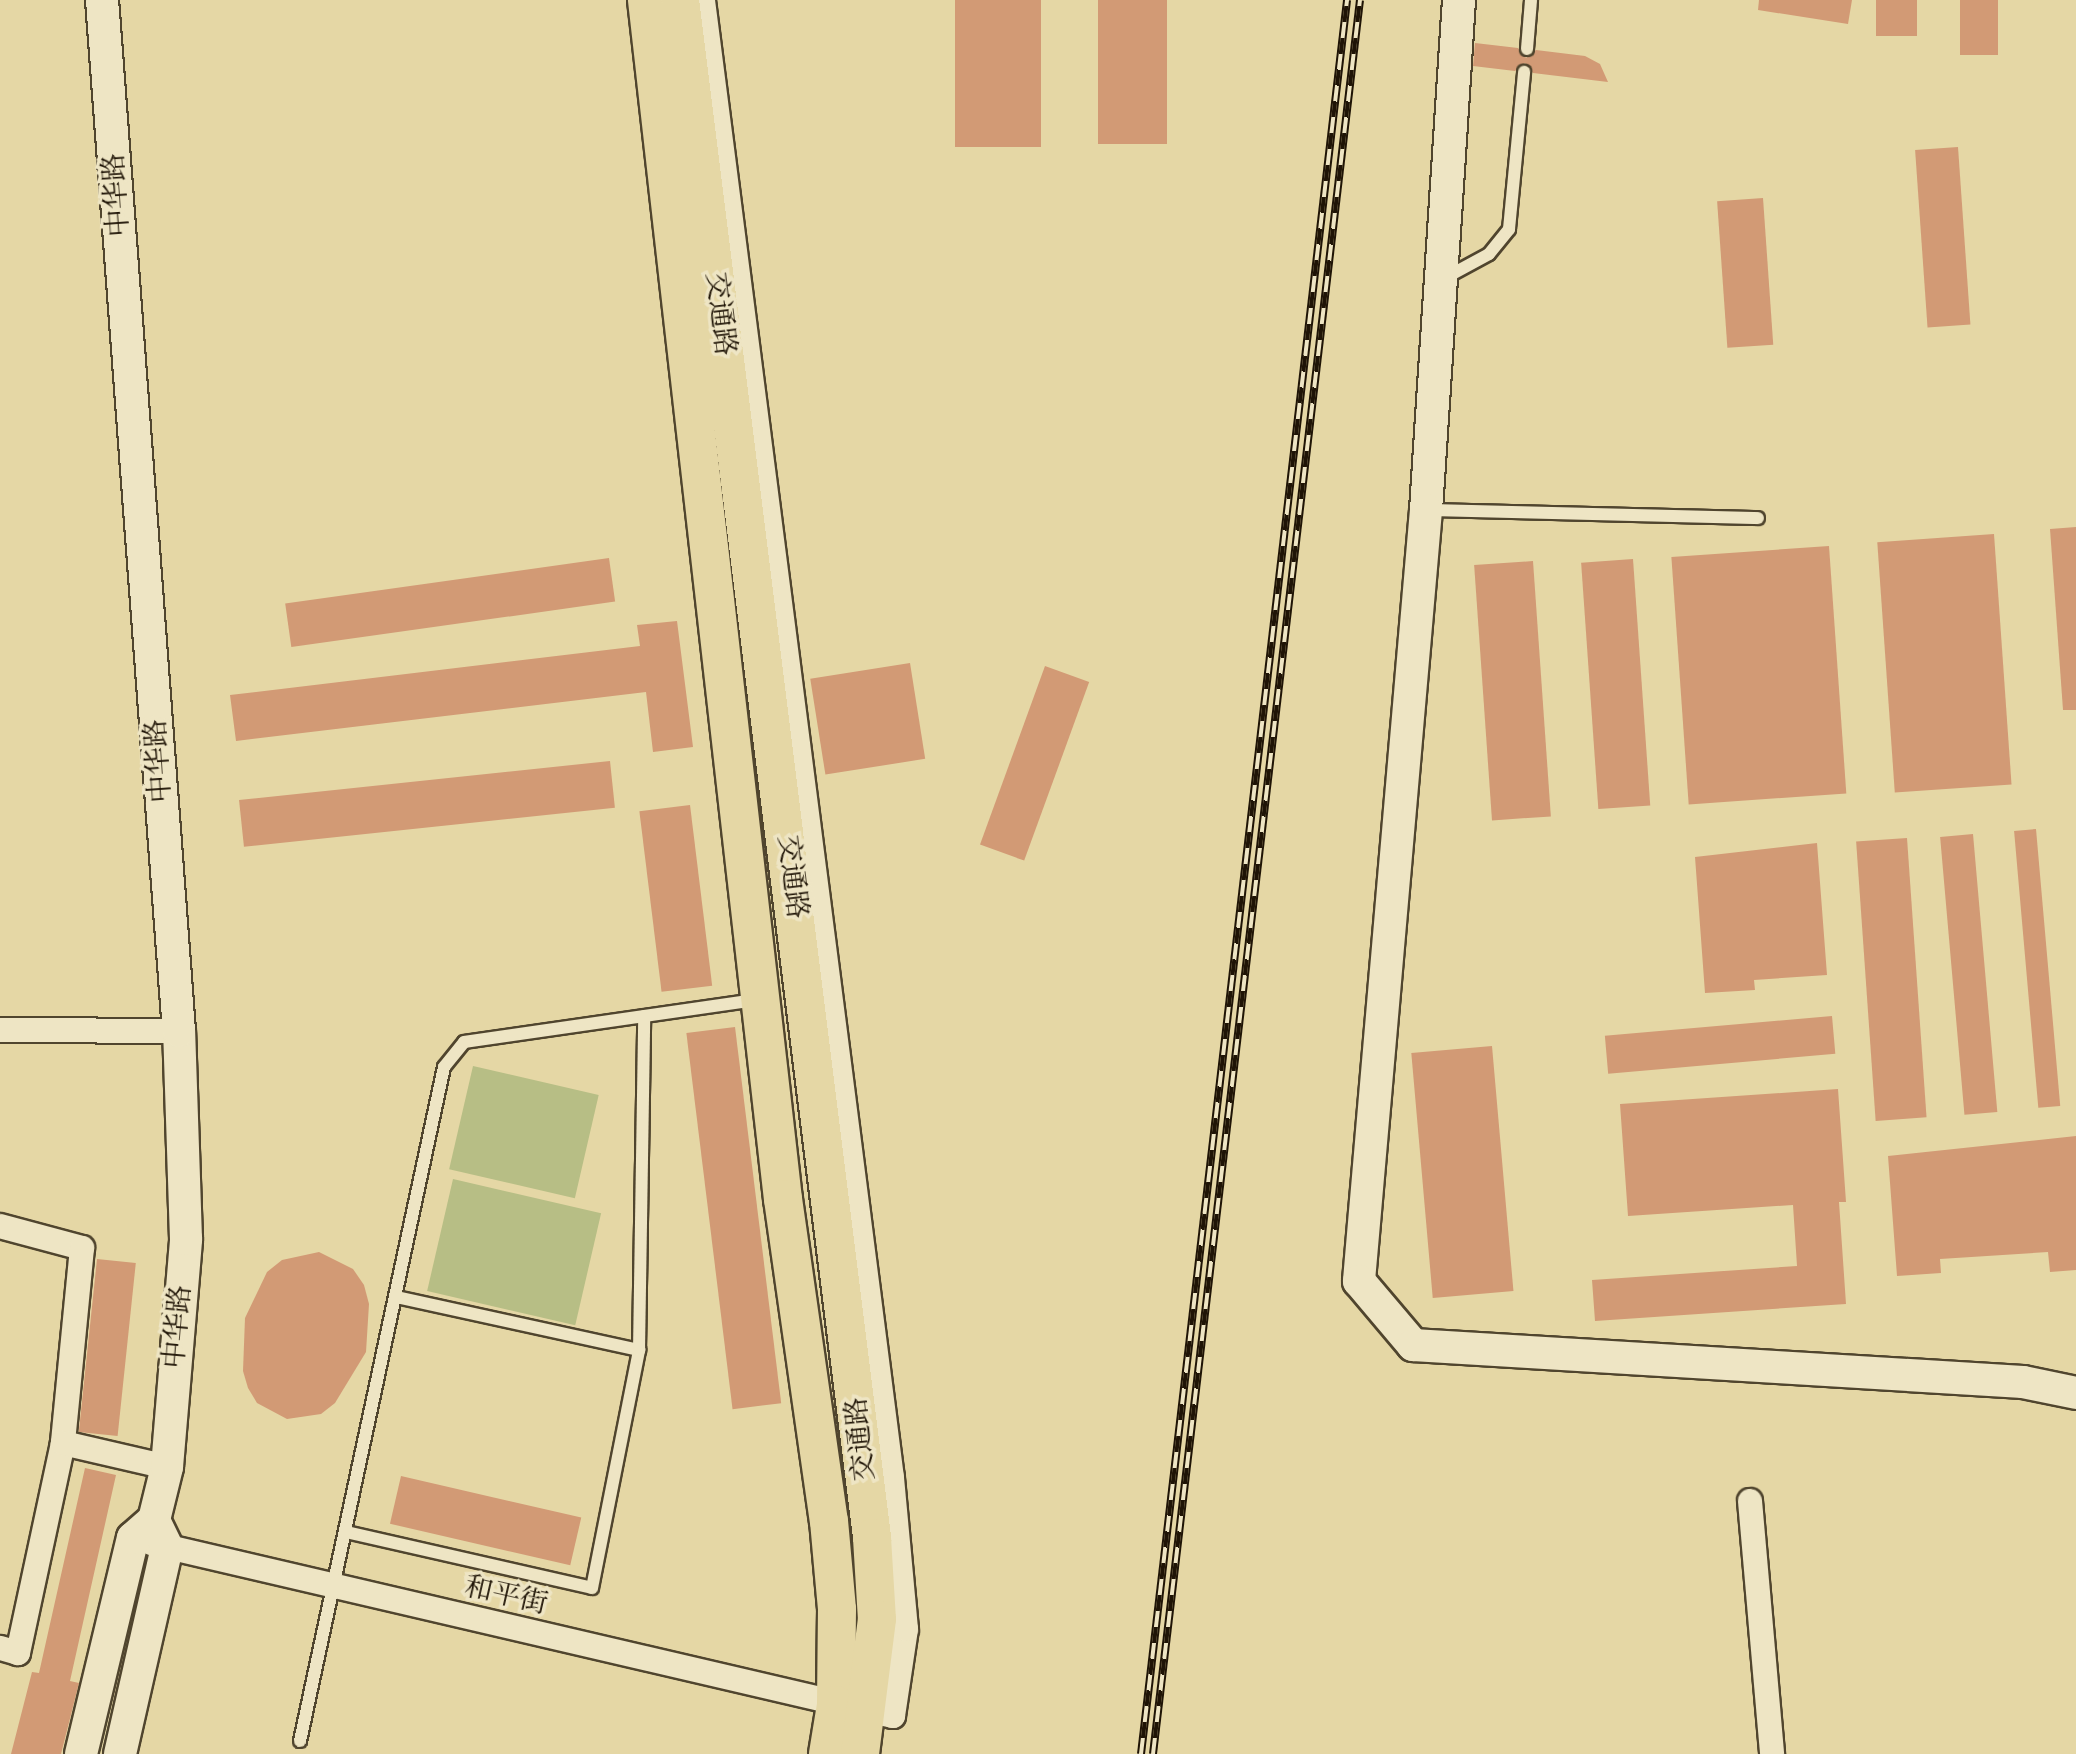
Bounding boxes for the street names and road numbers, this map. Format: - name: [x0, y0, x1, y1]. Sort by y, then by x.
- street label: 中华路: [97, 152, 137, 238]
- street label: 交通路: [698, 270, 742, 358]
- street label: 中华路: [139, 718, 179, 804]
- street label: 交通路: [770, 833, 814, 921]
- street label: 中华路: [158, 1284, 198, 1370]
- street label: 交通路: [840, 1395, 882, 1483]
- street label: 和平街: [461, 1570, 551, 1622]

